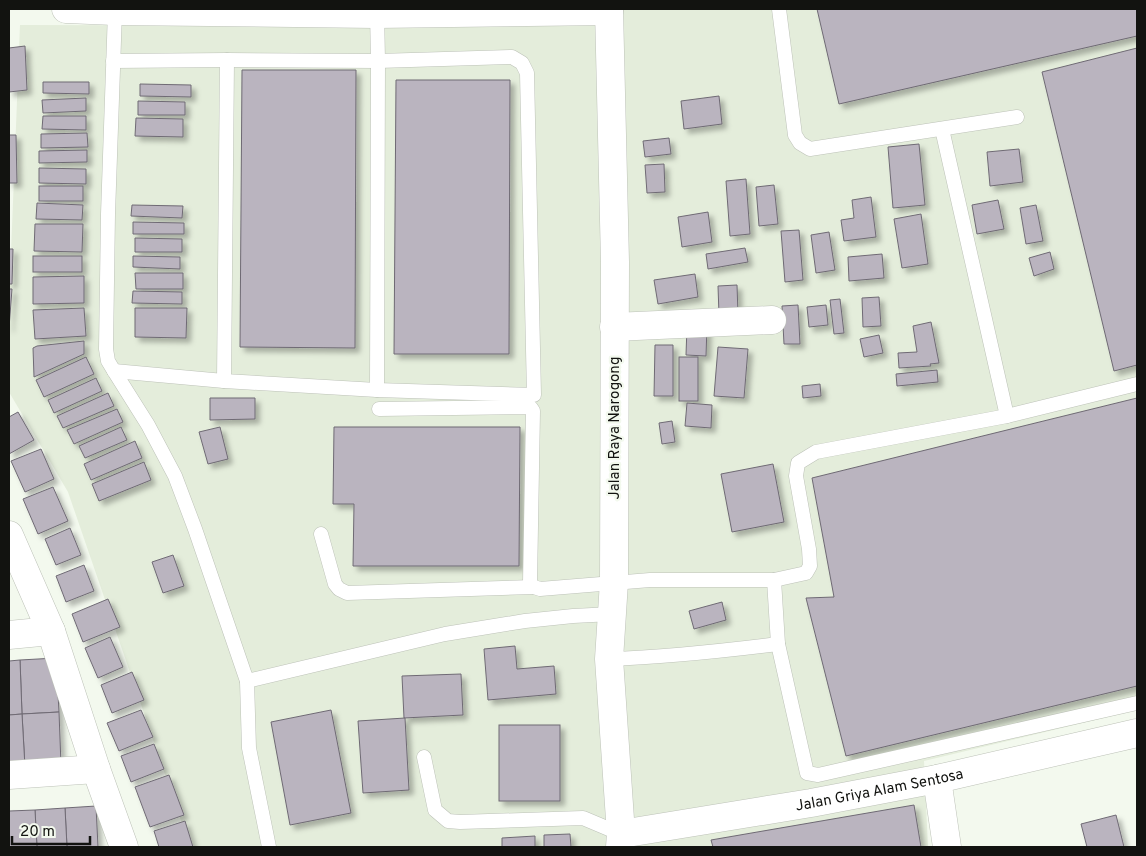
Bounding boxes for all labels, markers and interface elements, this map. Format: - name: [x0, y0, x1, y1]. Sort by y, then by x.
- street label: Jalan Raya Narogong: [606, 357, 625, 499]
- street label: Jalan Griya Alam Sentosa: [794, 765, 965, 816]
- scale bar: [12, 814, 90, 846]
- text: 20 m: [20, 823, 55, 842]

